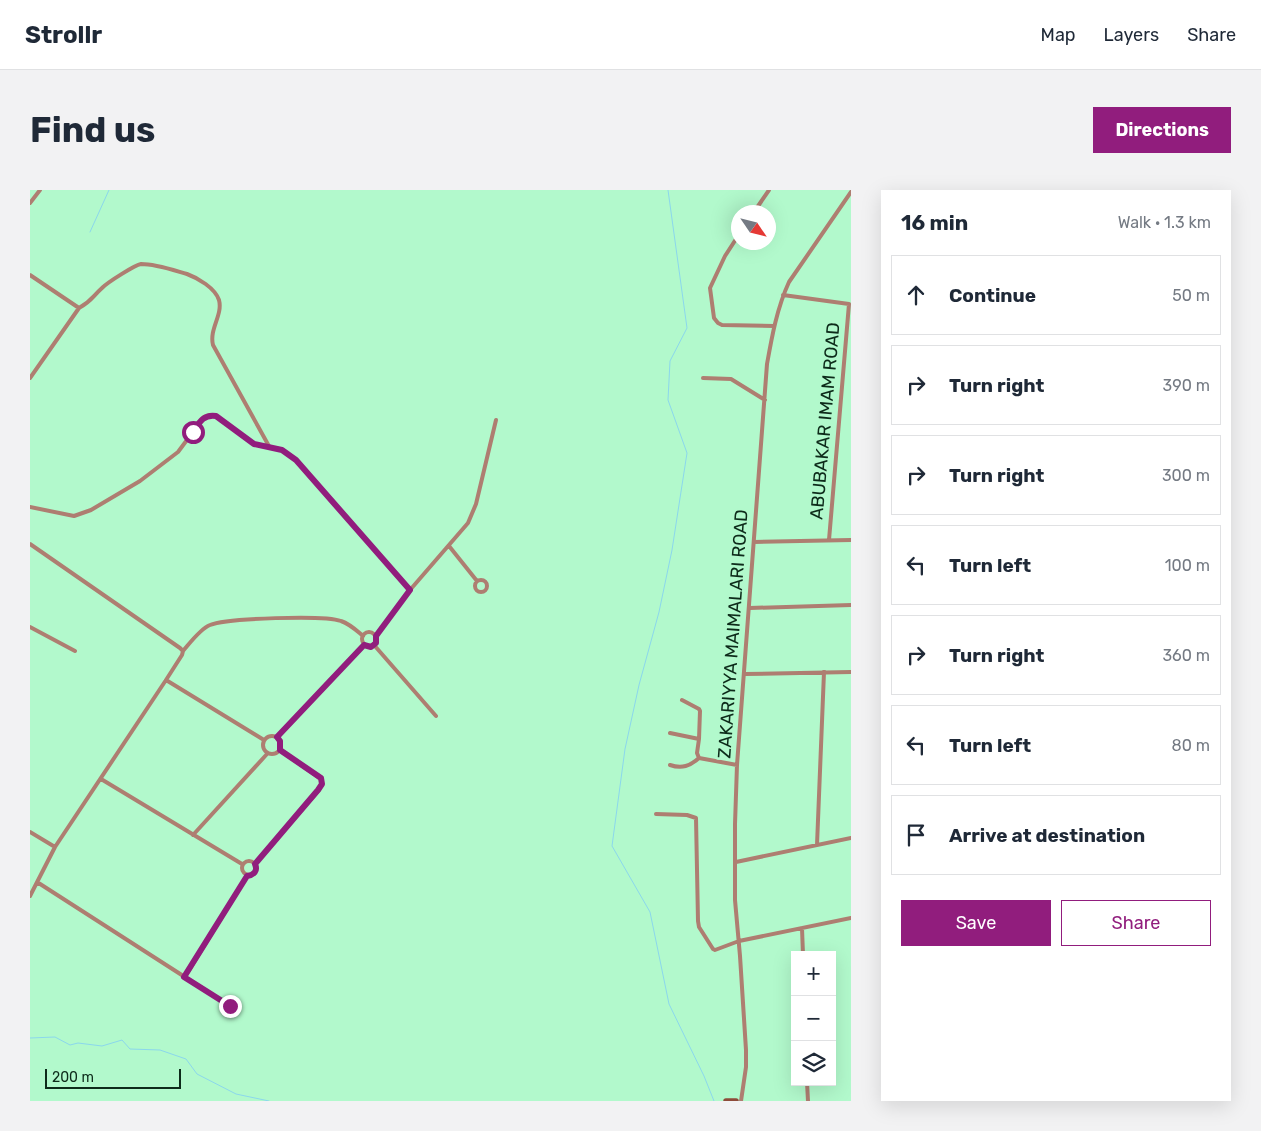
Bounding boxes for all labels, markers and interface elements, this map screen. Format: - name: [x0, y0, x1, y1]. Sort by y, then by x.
- text: Strollr: [25, 21, 102, 49]
- text: Map: [1041, 24, 1076, 46]
- text: Layers: [1104, 24, 1159, 46]
- text: Share: [1187, 24, 1236, 46]
- button: Directions: [1093, 107, 1231, 153]
- text: Find us: [30, 109, 155, 151]
- north arrow: [731, 205, 776, 250]
- text: 16 min: [901, 210, 968, 235]
- text: Walk · 1.3 km: [1118, 213, 1211, 232]
- icon: ahead: [902, 281, 930, 309]
- text: Continue: [949, 284, 1036, 307]
- text: 50 m: [1172, 286, 1210, 305]
- street label: ABUBAKAR IMAM ROAD: [805, 321, 845, 521]
- icon: right: [902, 371, 930, 399]
- text: Turn right: [949, 374, 1044, 397]
- text: 390 m: [1163, 376, 1210, 395]
- route start: [182, 421, 205, 444]
- icon: right: [902, 461, 930, 489]
- text: Turn right: [949, 464, 1044, 487]
- text: 300 m: [1162, 466, 1210, 485]
- street label: ZAKARIYYA MAIMALARI ROAD: [713, 509, 753, 759]
- icon: left: [902, 551, 930, 579]
- text: Turn left: [949, 554, 1031, 577]
- text: 100 m: [1165, 556, 1210, 575]
- icon: right: [902, 641, 930, 669]
- text: Turn right: [949, 644, 1044, 667]
- text: 360 m: [1162, 646, 1210, 665]
- icon: left: [902, 731, 930, 759]
- text: Turn left: [949, 734, 1031, 757]
- text: 80 m: [1172, 736, 1210, 755]
- icon: arrive: [902, 821, 930, 849]
- text: Arrive at destination: [949, 824, 1145, 847]
- button: Save: [901, 900, 1051, 946]
- button: Share: [1061, 900, 1211, 946]
- map controls: [791, 951, 836, 1086]
- button: +: [791, 951, 836, 996]
- route end: [219, 995, 242, 1018]
- button: −: [791, 996, 836, 1041]
- button: layers: [791, 1041, 836, 1086]
- scale bar: [45, 1066, 181, 1089]
- text: 200 m: [52, 1069, 94, 1086]

